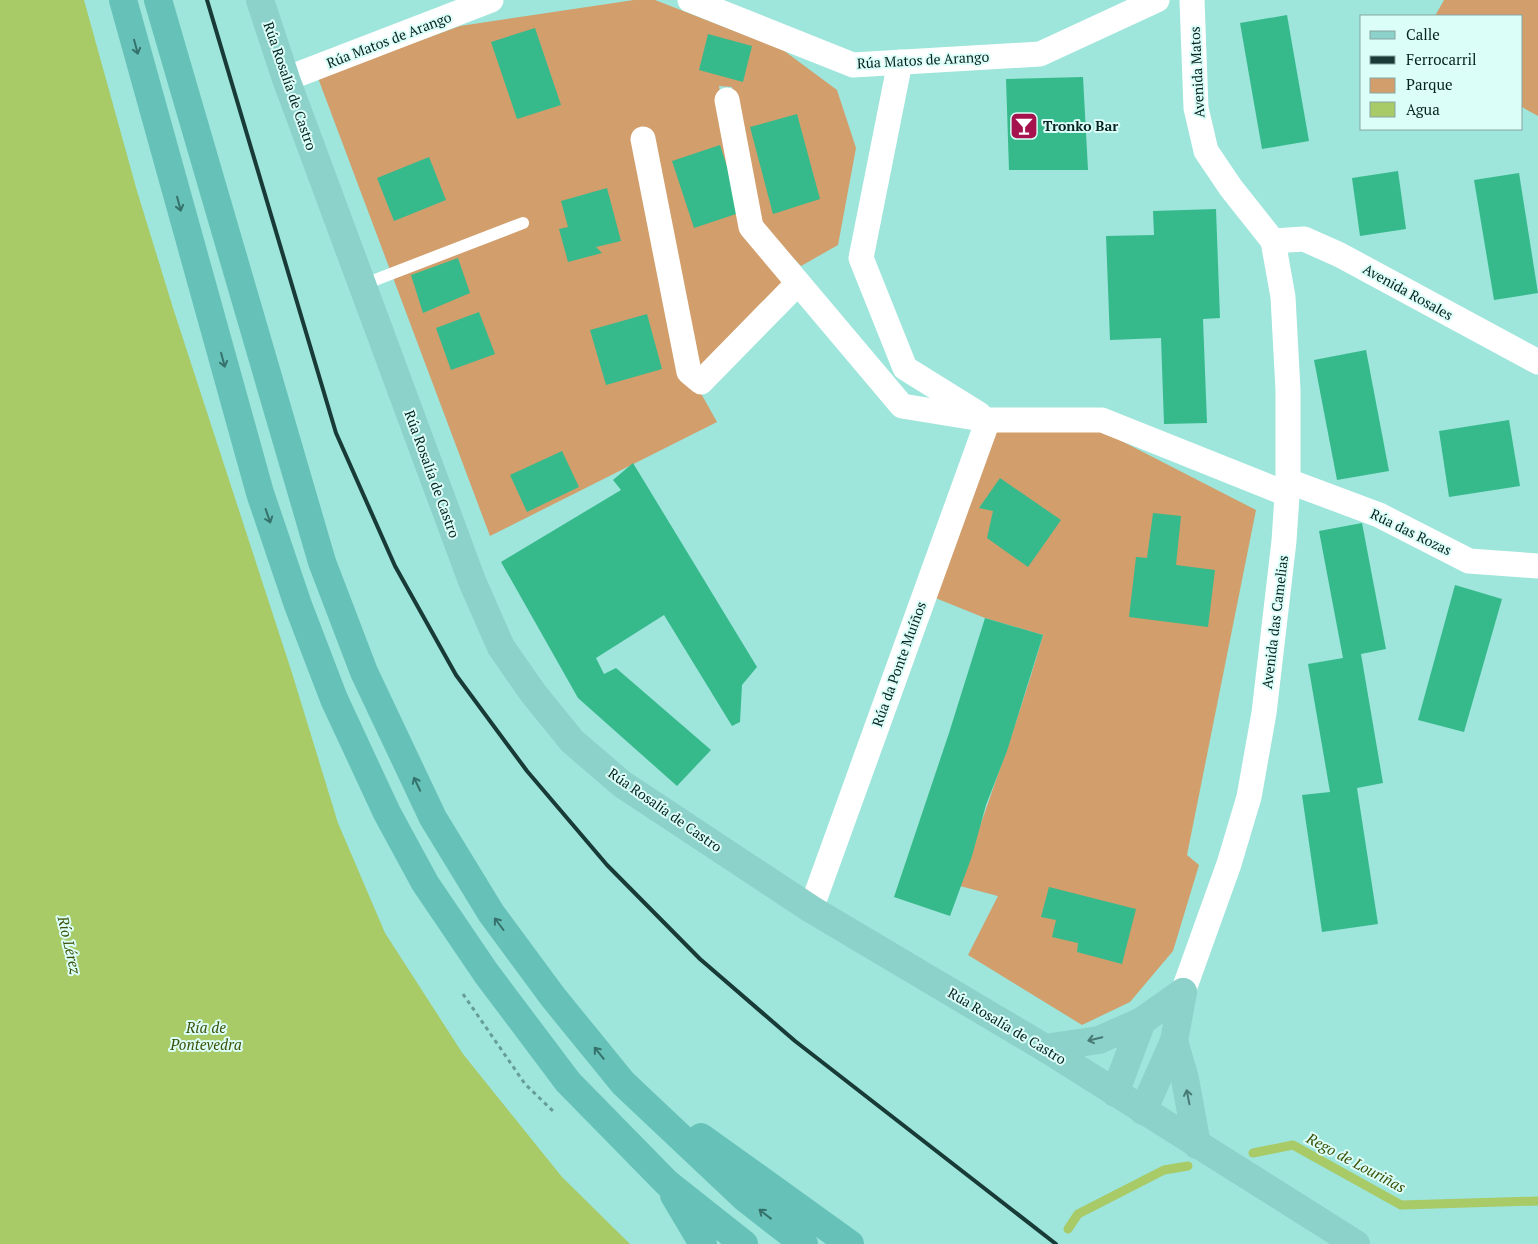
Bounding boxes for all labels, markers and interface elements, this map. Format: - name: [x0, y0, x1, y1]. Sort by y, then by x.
- street label: Rúa Matos de Arango: [324, 7, 454, 72]
- legend: [1360, 15, 1523, 130]
- street label: Rúa Rosalía de Castro: [260, 19, 321, 153]
- text: Calle: [1406, 24, 1440, 44]
- street label: Avenida Matos: [1185, 26, 1208, 118]
- one-way arrow: [132, 39, 141, 55]
- street label: Rúa Matos de Arango: [856, 47, 990, 72]
- text: Ferrocarril: [1406, 49, 1477, 69]
- text: Parque: [1406, 74, 1453, 94]
- text: Agua: [1406, 99, 1440, 119]
- bar icon: Tronko Bar: [1009, 111, 1039, 141]
- place label: Tronko Bar: [1043, 116, 1118, 135]
- one-way arrow: [175, 195, 185, 211]
- street label: Avenida Rosales: [1360, 259, 1457, 324]
- one-way arrow: [218, 352, 228, 368]
- street label: Rúa Rosalía de Castro: [401, 407, 464, 541]
- street label: Rúa das Rozas: [1368, 504, 1455, 559]
- one-way arrow: [263, 508, 273, 524]
- street label: Avenida das Camelias: [1257, 554, 1292, 690]
- street label: Rúa da Ponte Muíños: [867, 599, 930, 729]
- street label: Rúa Rosalía de Castro: [605, 763, 726, 856]
- one-way arrow: [412, 777, 421, 792]
- water label: Río Lérez: [53, 913, 86, 976]
- one-way arrow: [494, 917, 504, 931]
- street label: Rúa Rosalía de Castro: [945, 983, 1070, 1068]
- water label: Ría de Pontevedra: [169, 1017, 242, 1054]
- one-way arrow: [1088, 1035, 1104, 1045]
- one-way arrow: [593, 1046, 604, 1059]
- one-way arrow: [1183, 1089, 1193, 1105]
- water label: Rego de Louriñas: [1303, 1127, 1409, 1197]
- one-way arrow: [759, 1209, 772, 1220]

